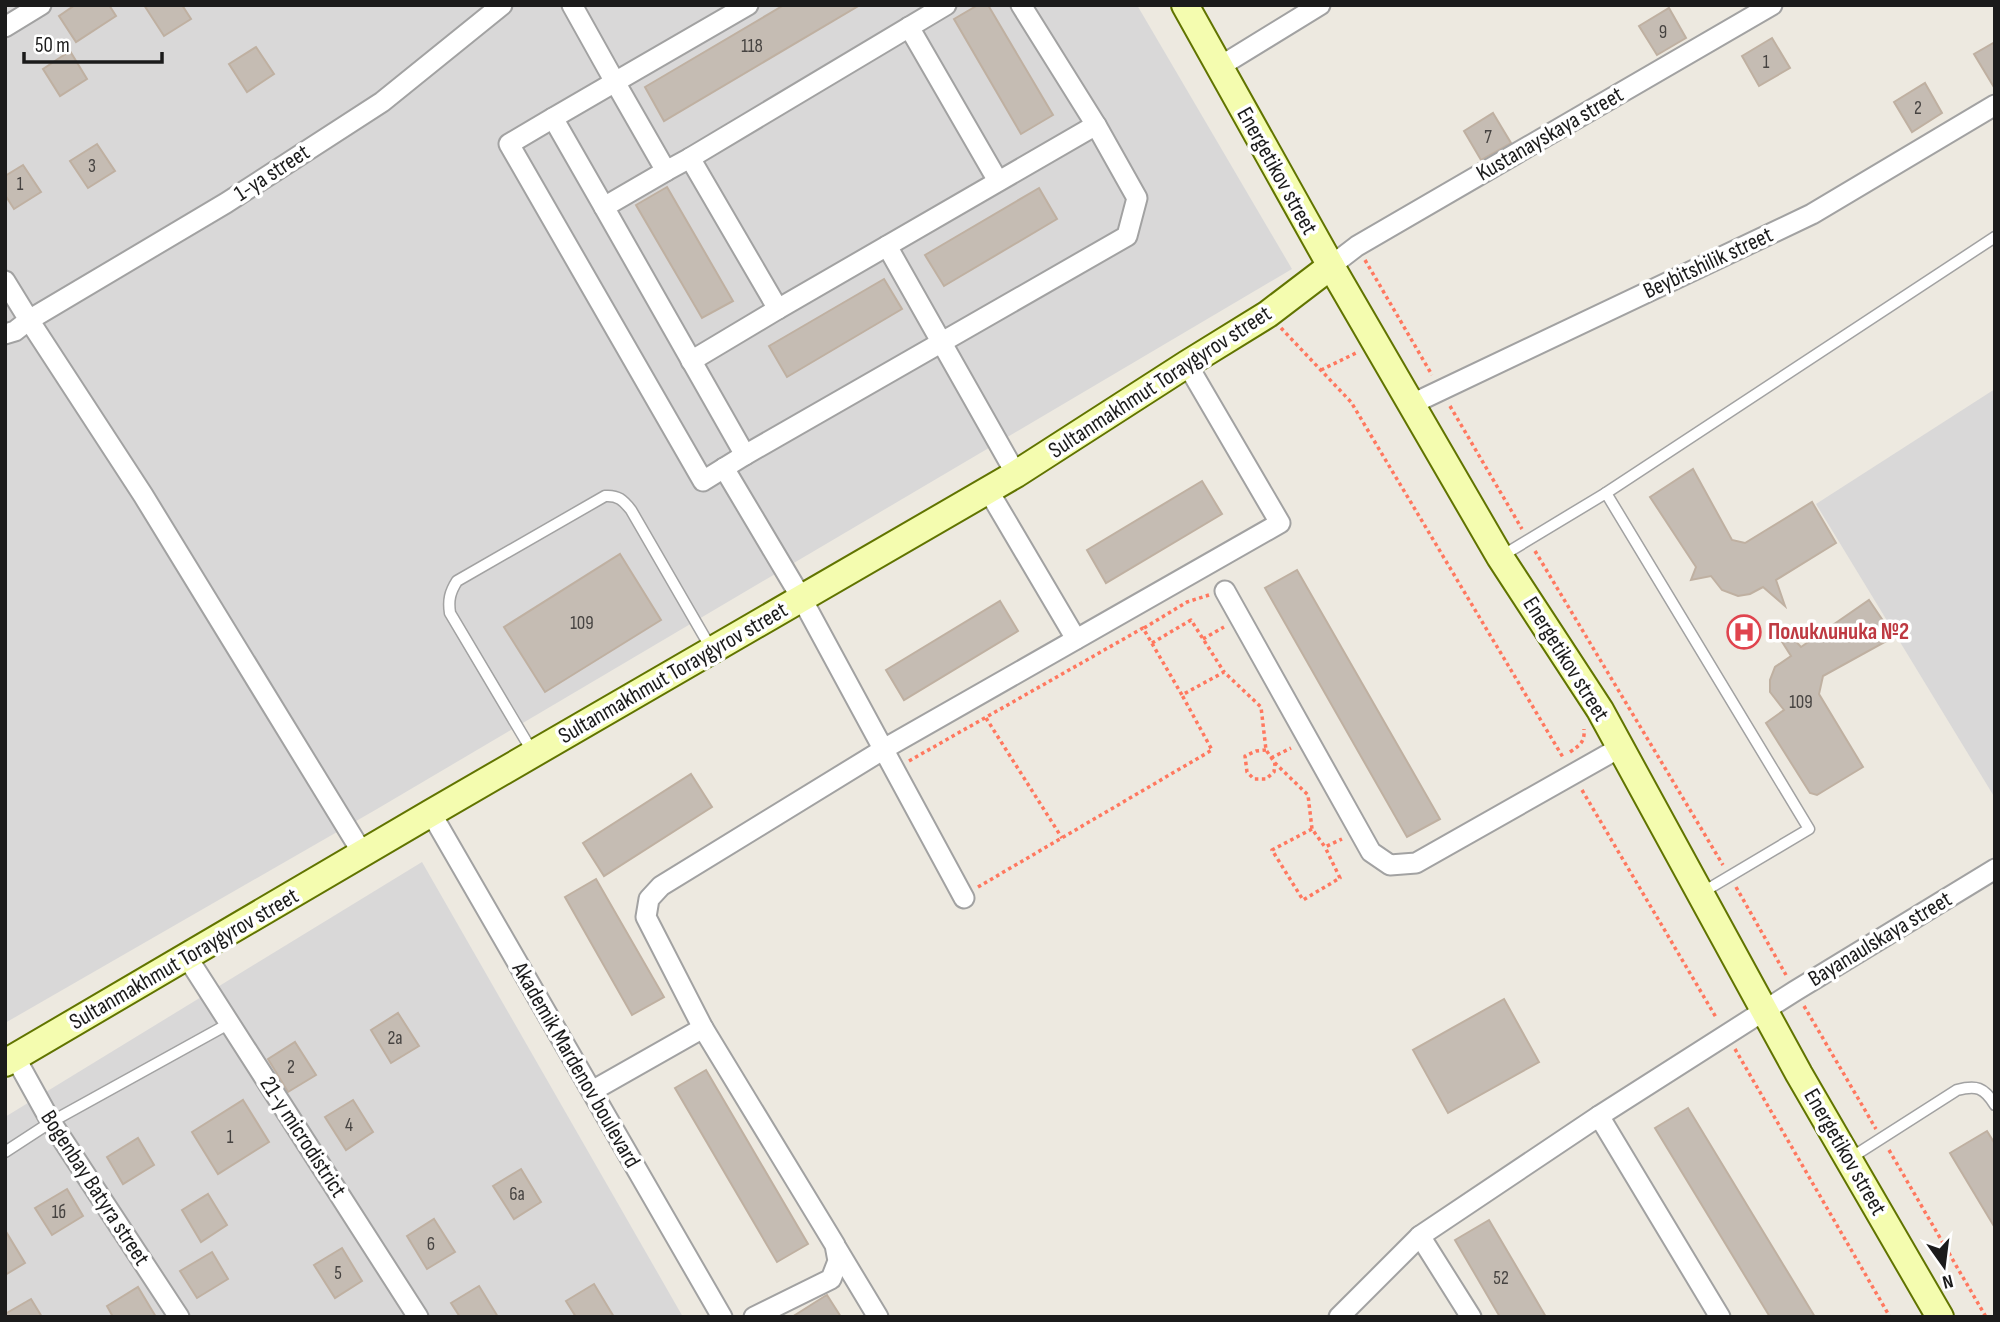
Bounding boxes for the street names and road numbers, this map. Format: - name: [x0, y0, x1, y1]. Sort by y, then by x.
- street label: Kustanayskaya street: [1472, 81, 1628, 187]
- street label: Energetikov street: [1230, 102, 1324, 240]
- street label: 1-ya street: [229, 138, 315, 208]
- street label: Beybitshilik street: [1639, 221, 1777, 305]
- street label: Sultanmakhmut Toraygyrov street: [1043, 299, 1277, 465]
- street label: Energetikov street: [1517, 592, 1615, 726]
- street label: Sultanmakhmut Toraygyrov street: [553, 596, 793, 750]
- street label: Sultanmakhmut Toraygyrov street: [64, 882, 304, 1036]
- street label: Bayanaulskaya street: [1803, 885, 1957, 993]
- street label: Akademik Mardenov boulevard: [505, 956, 646, 1173]
- street label: 21-y microdistrict: [254, 1071, 352, 1203]
- street label: Energetikov street: [1798, 1084, 1892, 1220]
- street label: Bogenbay Batyra street: [34, 1105, 156, 1271]

